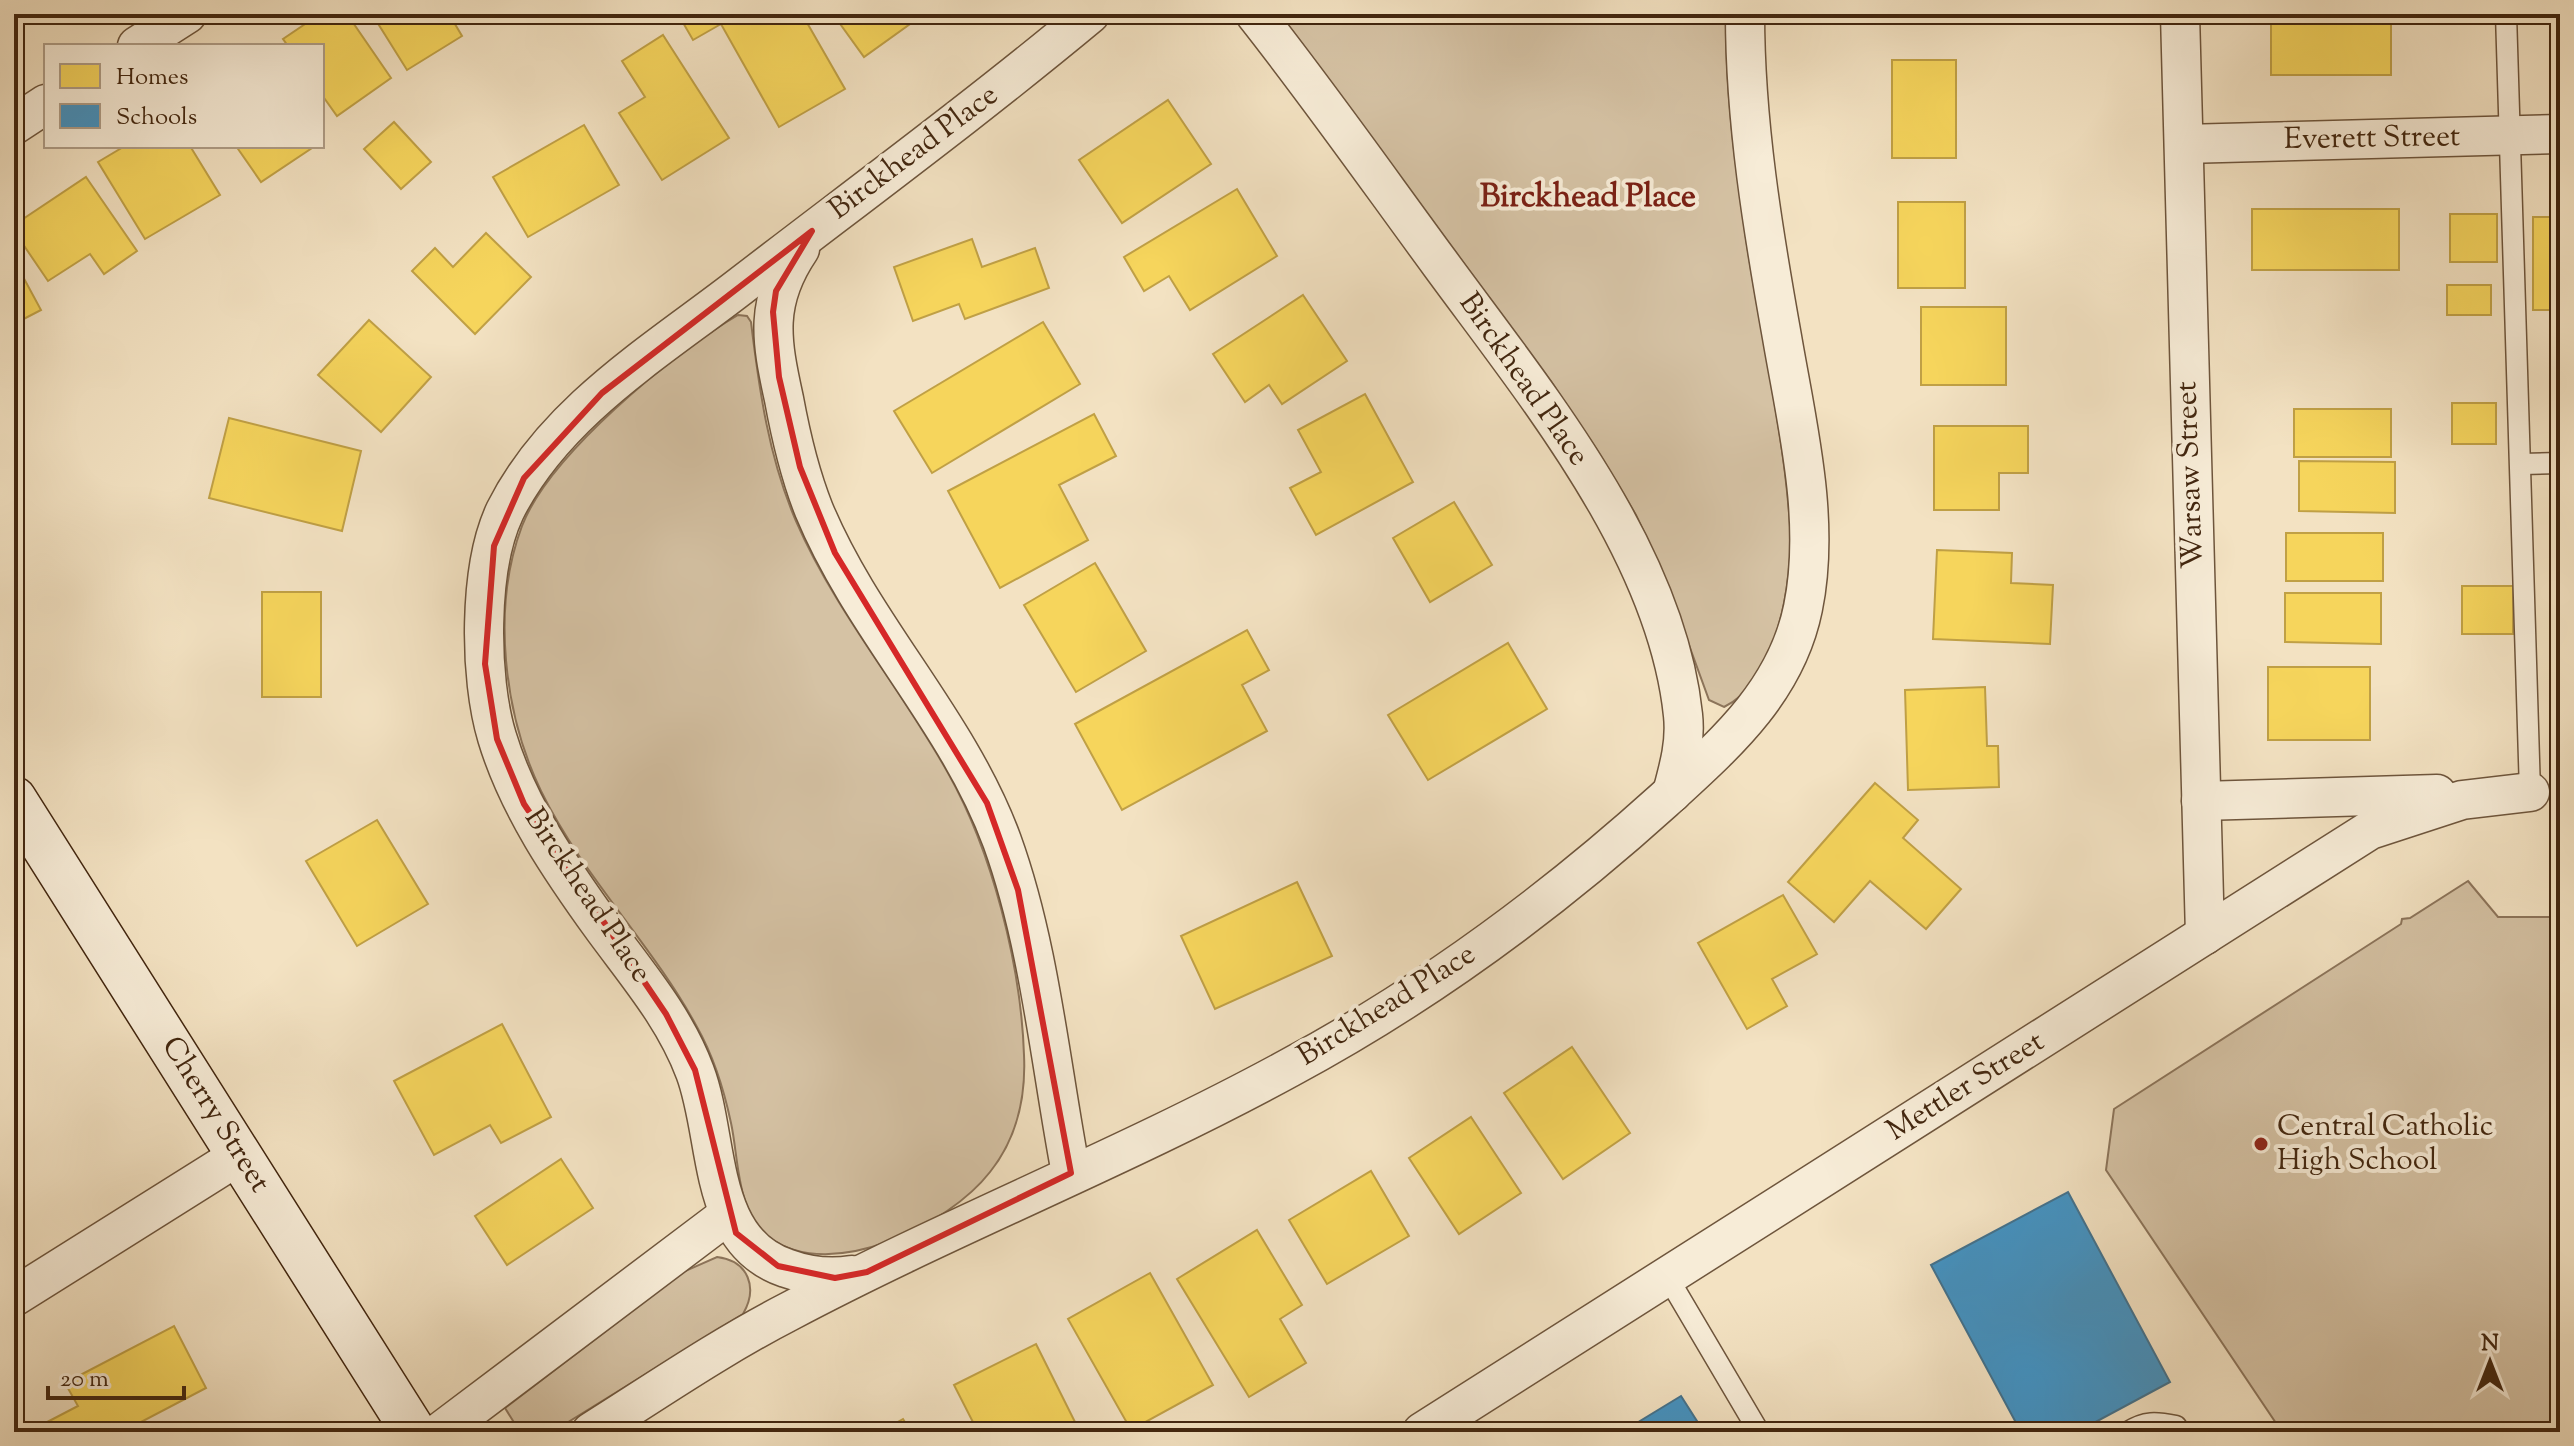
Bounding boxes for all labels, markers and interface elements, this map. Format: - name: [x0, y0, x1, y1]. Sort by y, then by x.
- legend: [44, 44, 324, 148]
- text: Homes: [116, 61, 188, 95]
- street label: Birckhead Place: [820, 75, 1008, 231]
- text: Schools: [116, 101, 197, 135]
- street label: Everett Street: [2283, 116, 2461, 162]
- district label: Birckhead Place: [1480, 175, 1696, 221]
- street label: Birckhead Place: [1447, 285, 1599, 475]
- street label: Warsaw Street: [2166, 380, 2216, 570]
- street label: Birckhead Place: [513, 800, 661, 992]
- street label: Birckhead Place: [1290, 934, 1484, 1078]
- street label: Mettler Street: [1879, 1021, 2053, 1153]
- street label: Cherry Street: [150, 1029, 280, 1201]
- place label: Central Catholic High School: [2277, 1106, 2493, 1183]
- marker: Central Catholic High School: [2252, 1135, 2270, 1153]
- north arrow: [2450, 1322, 2530, 1402]
- text: N: [2481, 1329, 2499, 1361]
- scale bar: [48, 1350, 184, 1400]
- text: 20 m: [60, 1363, 109, 1397]

